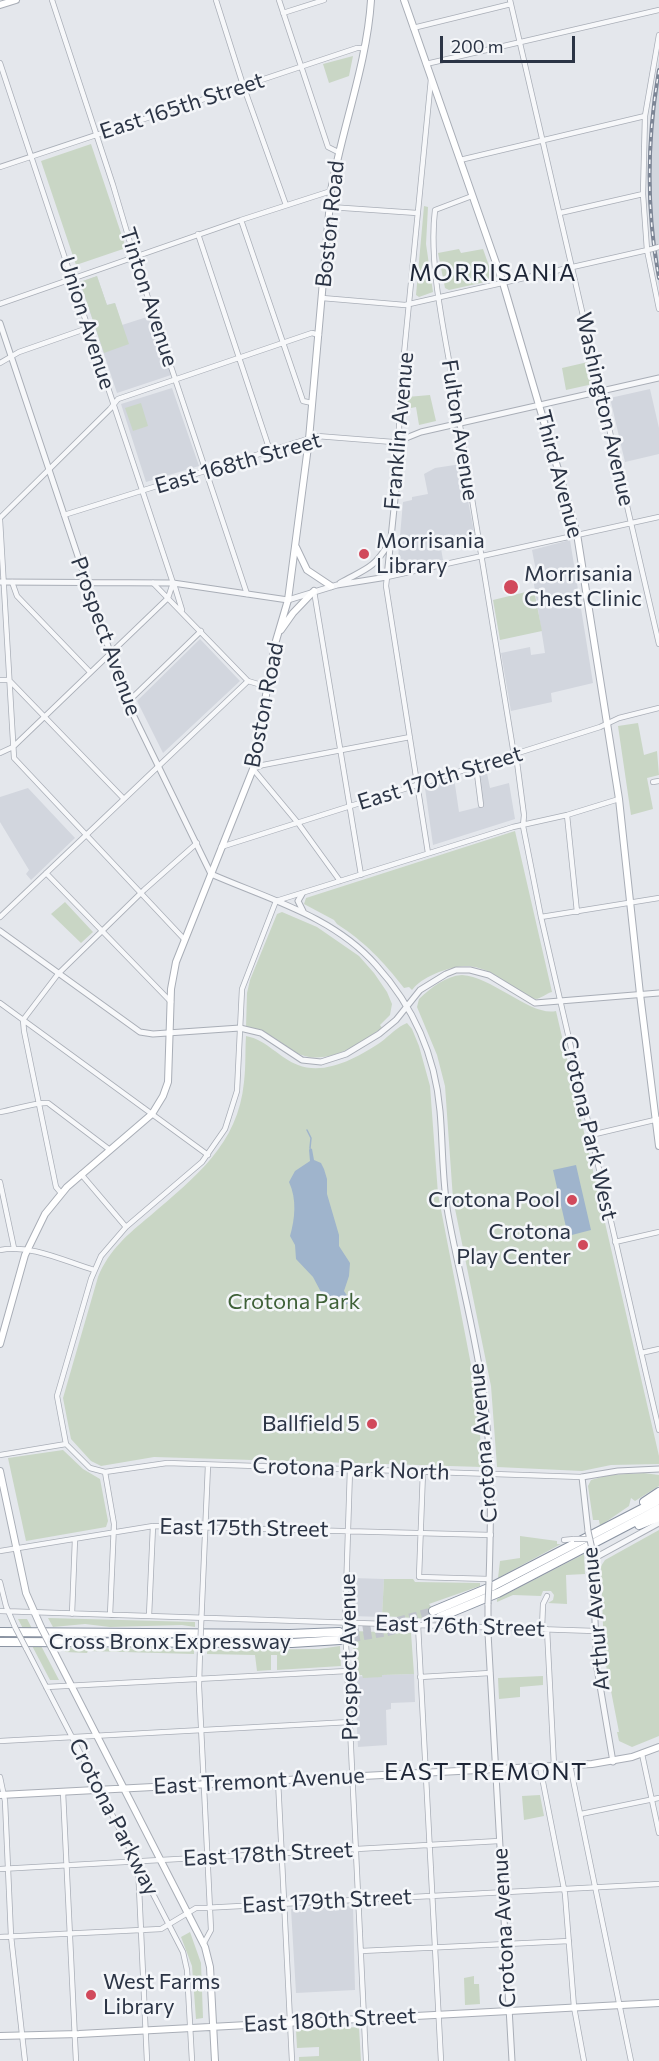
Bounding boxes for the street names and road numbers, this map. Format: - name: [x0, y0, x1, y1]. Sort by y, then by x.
- street label: East 165th Street: [97, 67, 267, 145]
- street label: Boston Road: [310, 159, 350, 289]
- street label: Tinton Avenue: [114, 224, 184, 370]
- street label: Union Avenue: [53, 253, 121, 393]
- street label: Washington Avenue: [570, 310, 640, 508]
- street label: Franklin Avenue: [379, 351, 419, 511]
- street label: Fulton Avenue: [436, 358, 484, 502]
- street label: Third Avenue: [529, 407, 589, 541]
- street label: East 168th Street: [152, 427, 324, 499]
- street label: Prospect Avenue: [65, 553, 147, 719]
- street label: Boston Road: [239, 640, 289, 770]
- street label: East 170th Street: [354, 740, 526, 816]
- street label: Crotona Park West: [555, 1033, 623, 1223]
- street label: Crotona Avenue: [463, 1362, 503, 1524]
- street label: Crotona Park North: [252, 1452, 450, 1486]
- street label: East 175th Street: [159, 1513, 329, 1543]
- street label: Arthur Avenue: [577, 1546, 615, 1692]
- street label: Prospect Avenue: [334, 1573, 364, 1741]
- street label: East 176th Street: [375, 1610, 545, 1642]
- street label: Cross Bronx Expressway: [49, 1629, 291, 1655]
- street label: Crotona Parkway: [63, 1734, 165, 1900]
- street label: East Tremont Avenue: [153, 1762, 365, 1800]
- street label: East 178th Street: [182, 1836, 354, 1872]
- street label: Crotona Avenue: [487, 1847, 521, 2009]
- street label: East 179th Street: [241, 1883, 413, 1919]
- street label: East 180th Street: [243, 2002, 417, 2038]

